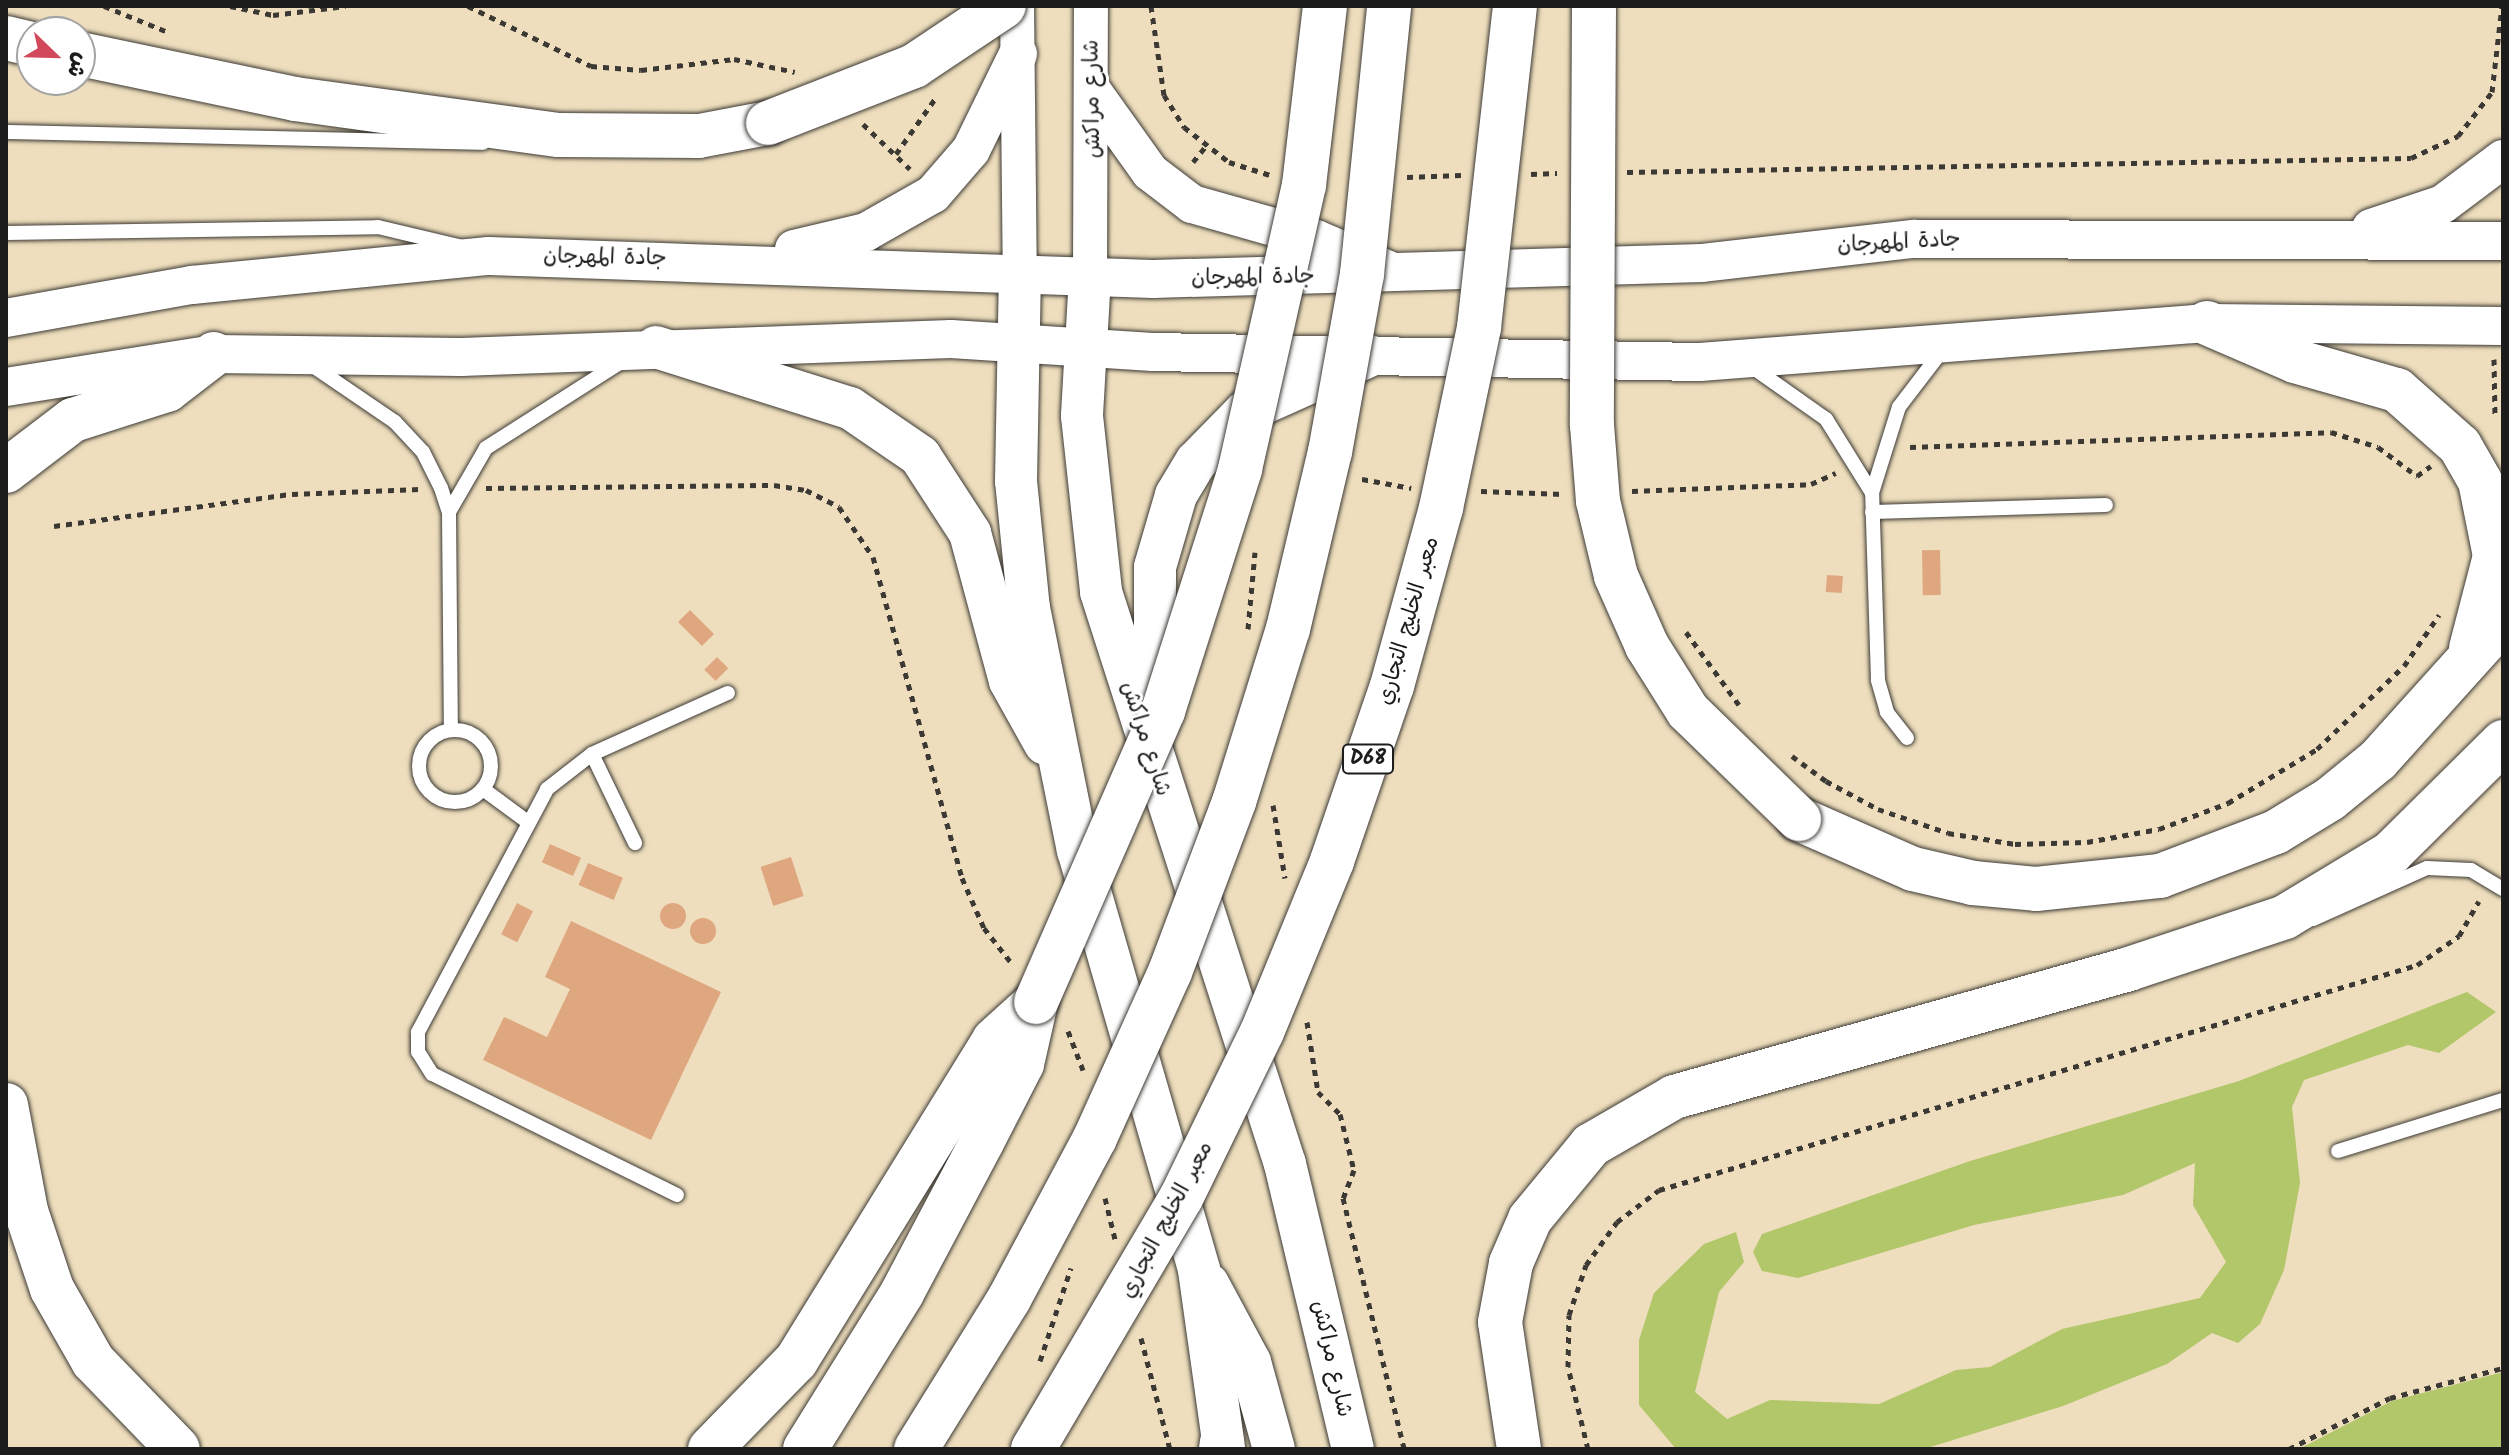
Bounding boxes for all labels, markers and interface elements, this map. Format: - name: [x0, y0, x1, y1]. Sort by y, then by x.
- north arrow: [16, 16, 96, 96]
- street label: شارع مراكش: [1079, 39, 1107, 159]
- text: ش: [56, 47, 98, 83]
- street label: جادة المهرجان: [1837, 227, 1961, 259]
- street label: جادة المهرجان: [543, 244, 667, 272]
- street label: جادة المهرجان: [1191, 264, 1315, 292]
- street label: معبر الخليج التجاري: [1372, 534, 1446, 708]
- street label: شارع مراكش: [1114, 678, 1176, 800]
- road number: D68: [1342, 743, 1394, 775]
- street label: معبر الخليج التجاري: [1115, 1137, 1219, 1303]
- street label: شارع مراكش: [1305, 1298, 1357, 1420]

